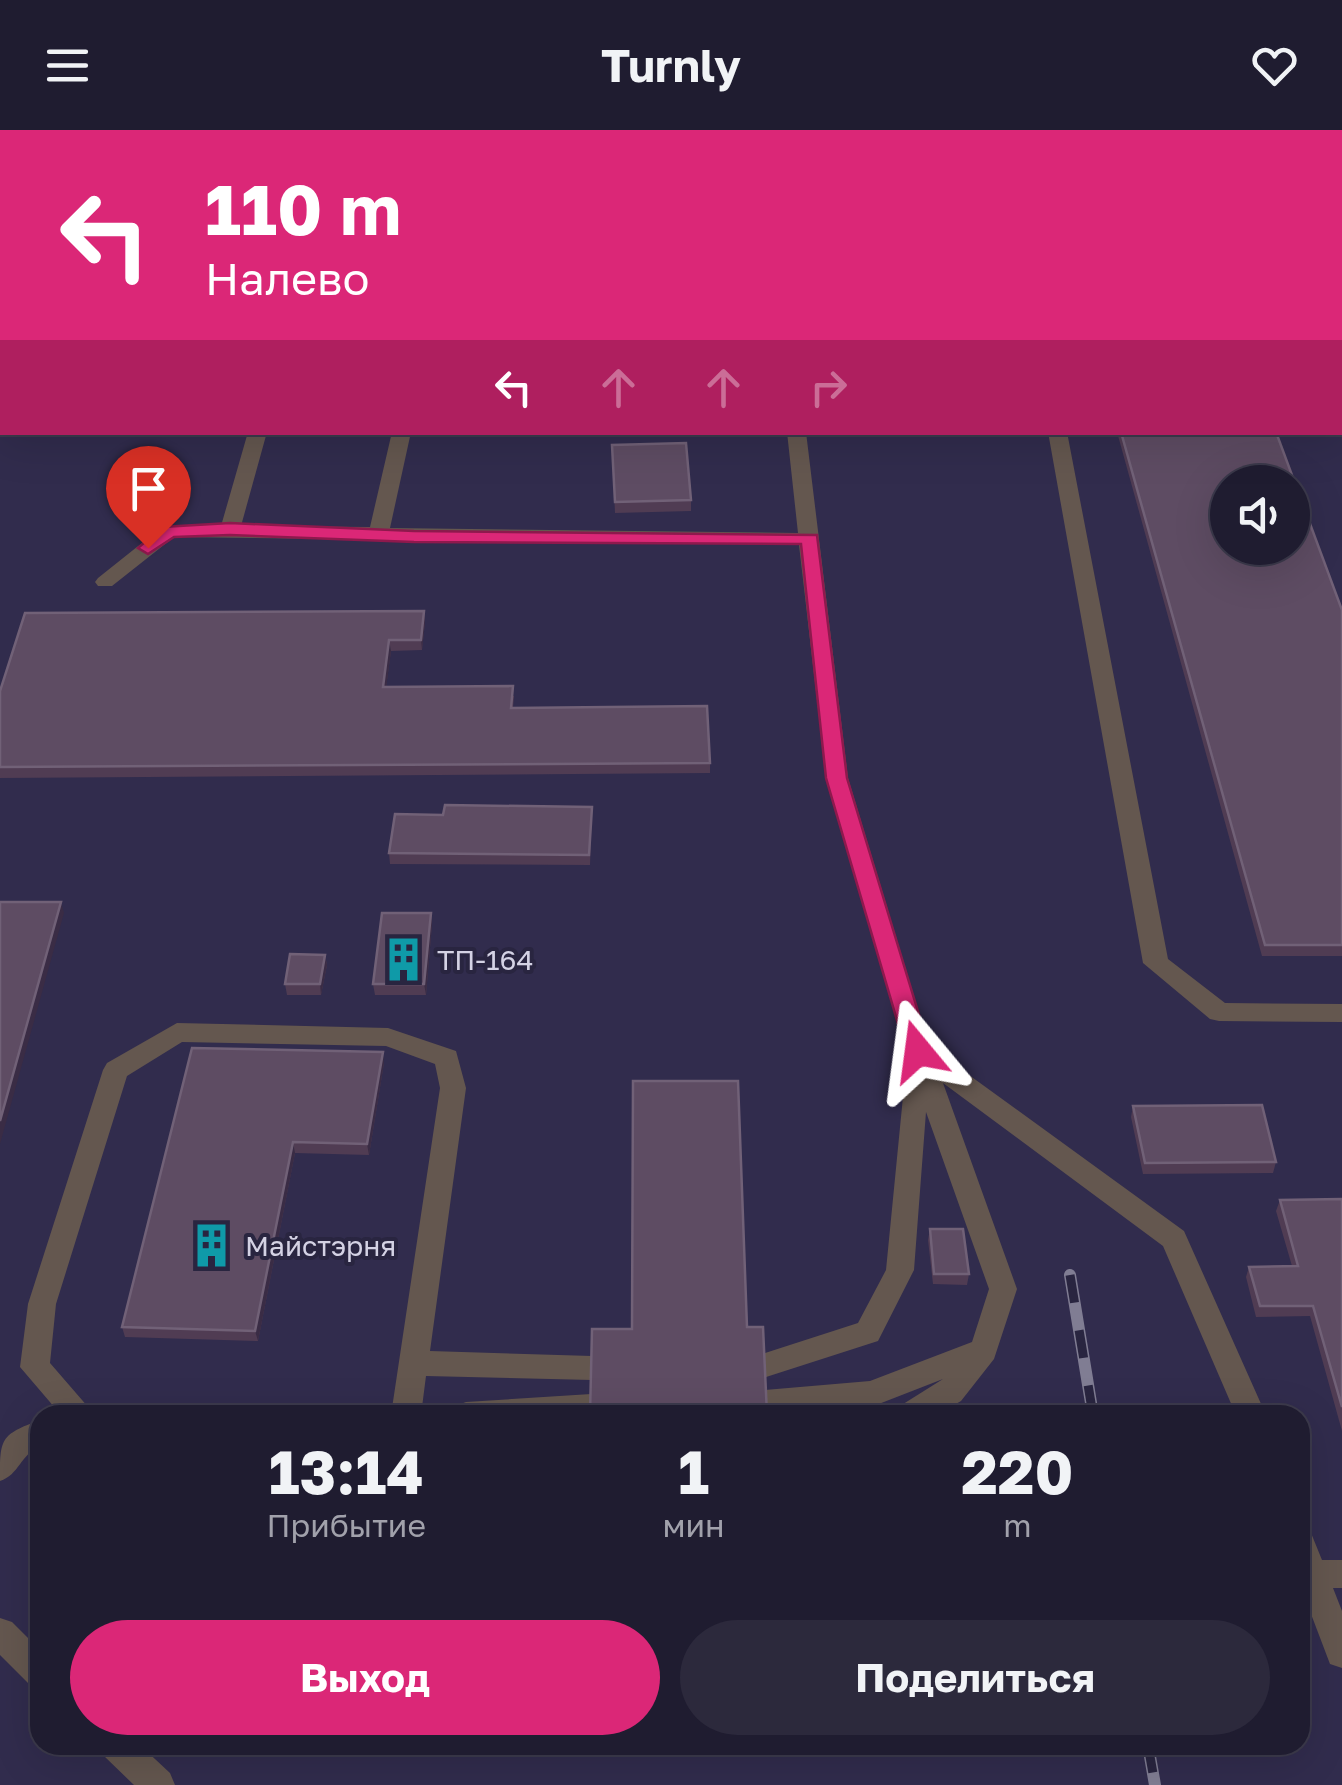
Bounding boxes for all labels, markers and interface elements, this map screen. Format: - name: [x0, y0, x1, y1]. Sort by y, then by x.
- icon: menu: [40, 38, 95, 93]
- text: Turnly: [601, 38, 741, 92]
- icon: heart: [1247, 38, 1302, 93]
- text: 110 m: [205, 166, 401, 250]
- icon: left: [40, 170, 170, 300]
- text: Налево: [205, 251, 369, 305]
- icon: left: [486, 360, 541, 415]
- icon: ahead: [591, 360, 646, 415]
- icon: ahead: [696, 360, 751, 415]
- icon: right: [801, 360, 856, 415]
- pin: [106, 446, 191, 549]
- icon: arrive: [121, 461, 176, 516]
- map controls: [1210, 465, 1310, 565]
- button: sound: [1210, 465, 1310, 565]
- building icon: ТП-164: [380, 935, 428, 983]
- place label: ТП-164: [437, 943, 534, 976]
- position arrow: [866, 999, 970, 1103]
- building icon: Майстэрня: [188, 1221, 236, 1269]
- place label: Майстэрня: [245, 1229, 396, 1262]
- text: 13:14: [269, 1435, 424, 1507]
- text: 1: [678, 1435, 709, 1507]
- text: 220: [961, 1435, 1073, 1507]
- text: Прибытие: [267, 1506, 426, 1544]
- text: мин: [663, 1506, 725, 1544]
- text: m: [1003, 1506, 1031, 1544]
- button: Выход: [70, 1620, 660, 1735]
- button: Поделиться: [680, 1620, 1270, 1735]

